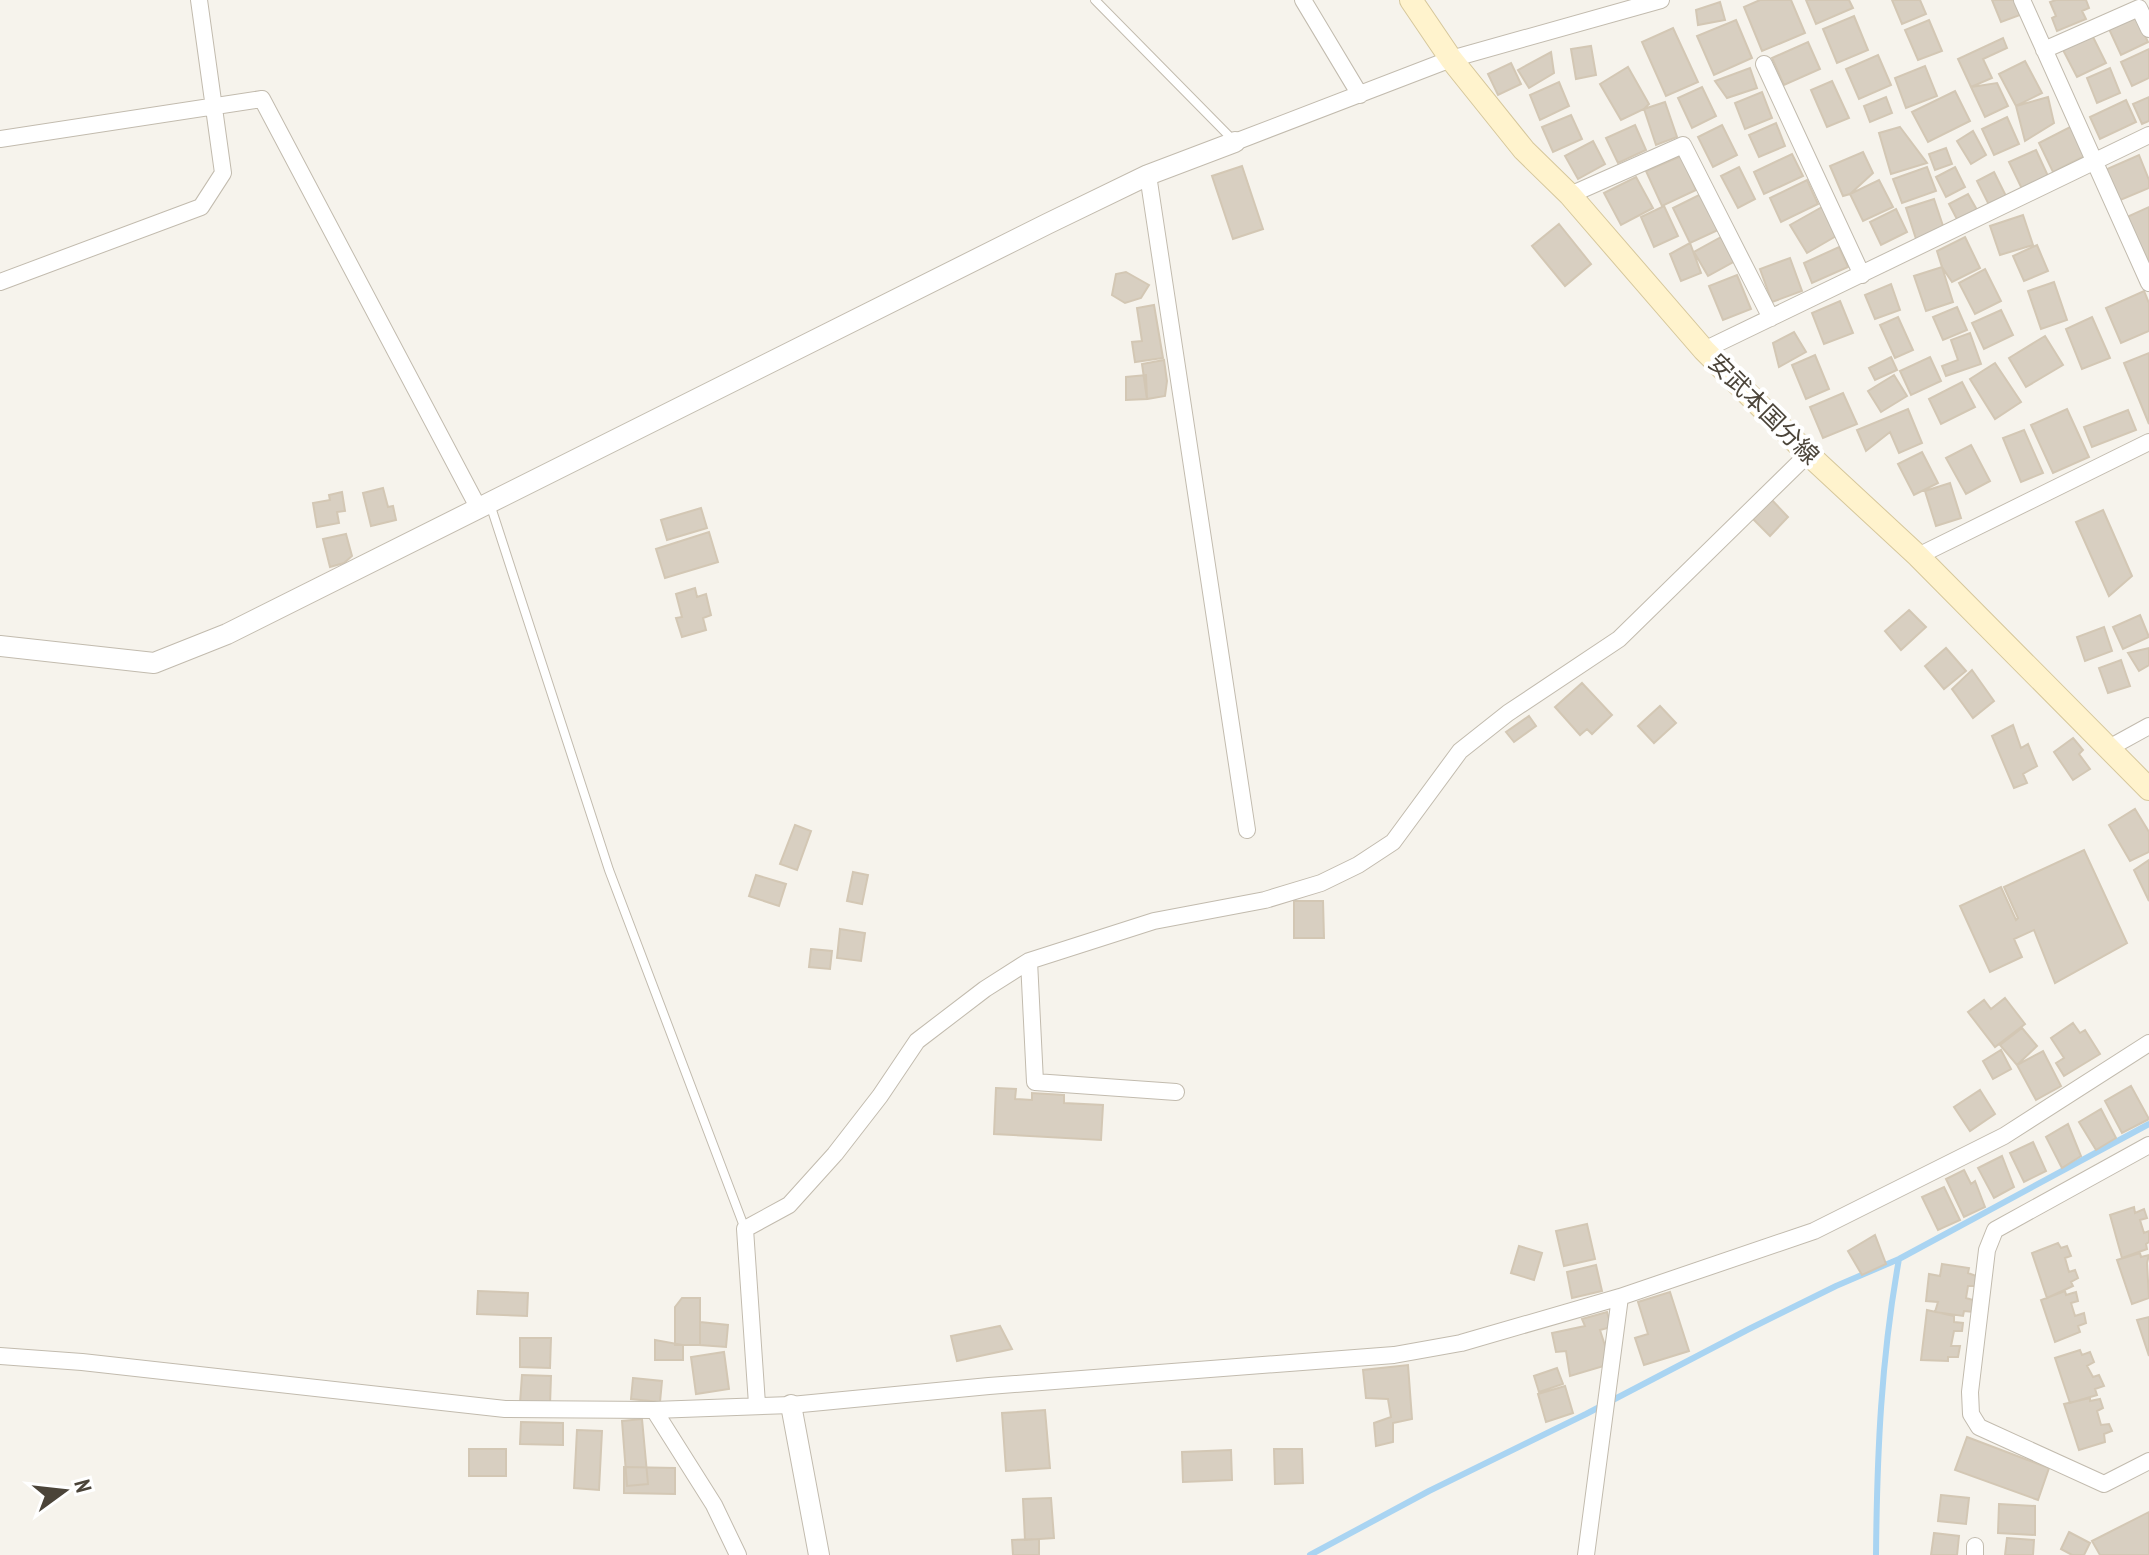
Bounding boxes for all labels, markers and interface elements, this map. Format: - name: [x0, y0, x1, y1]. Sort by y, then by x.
- street label: 安武本国分線: [1702, 347, 1826, 471]
- north arrow: [24, 1451, 104, 1531]
- text: N: [68, 1476, 98, 1495]

